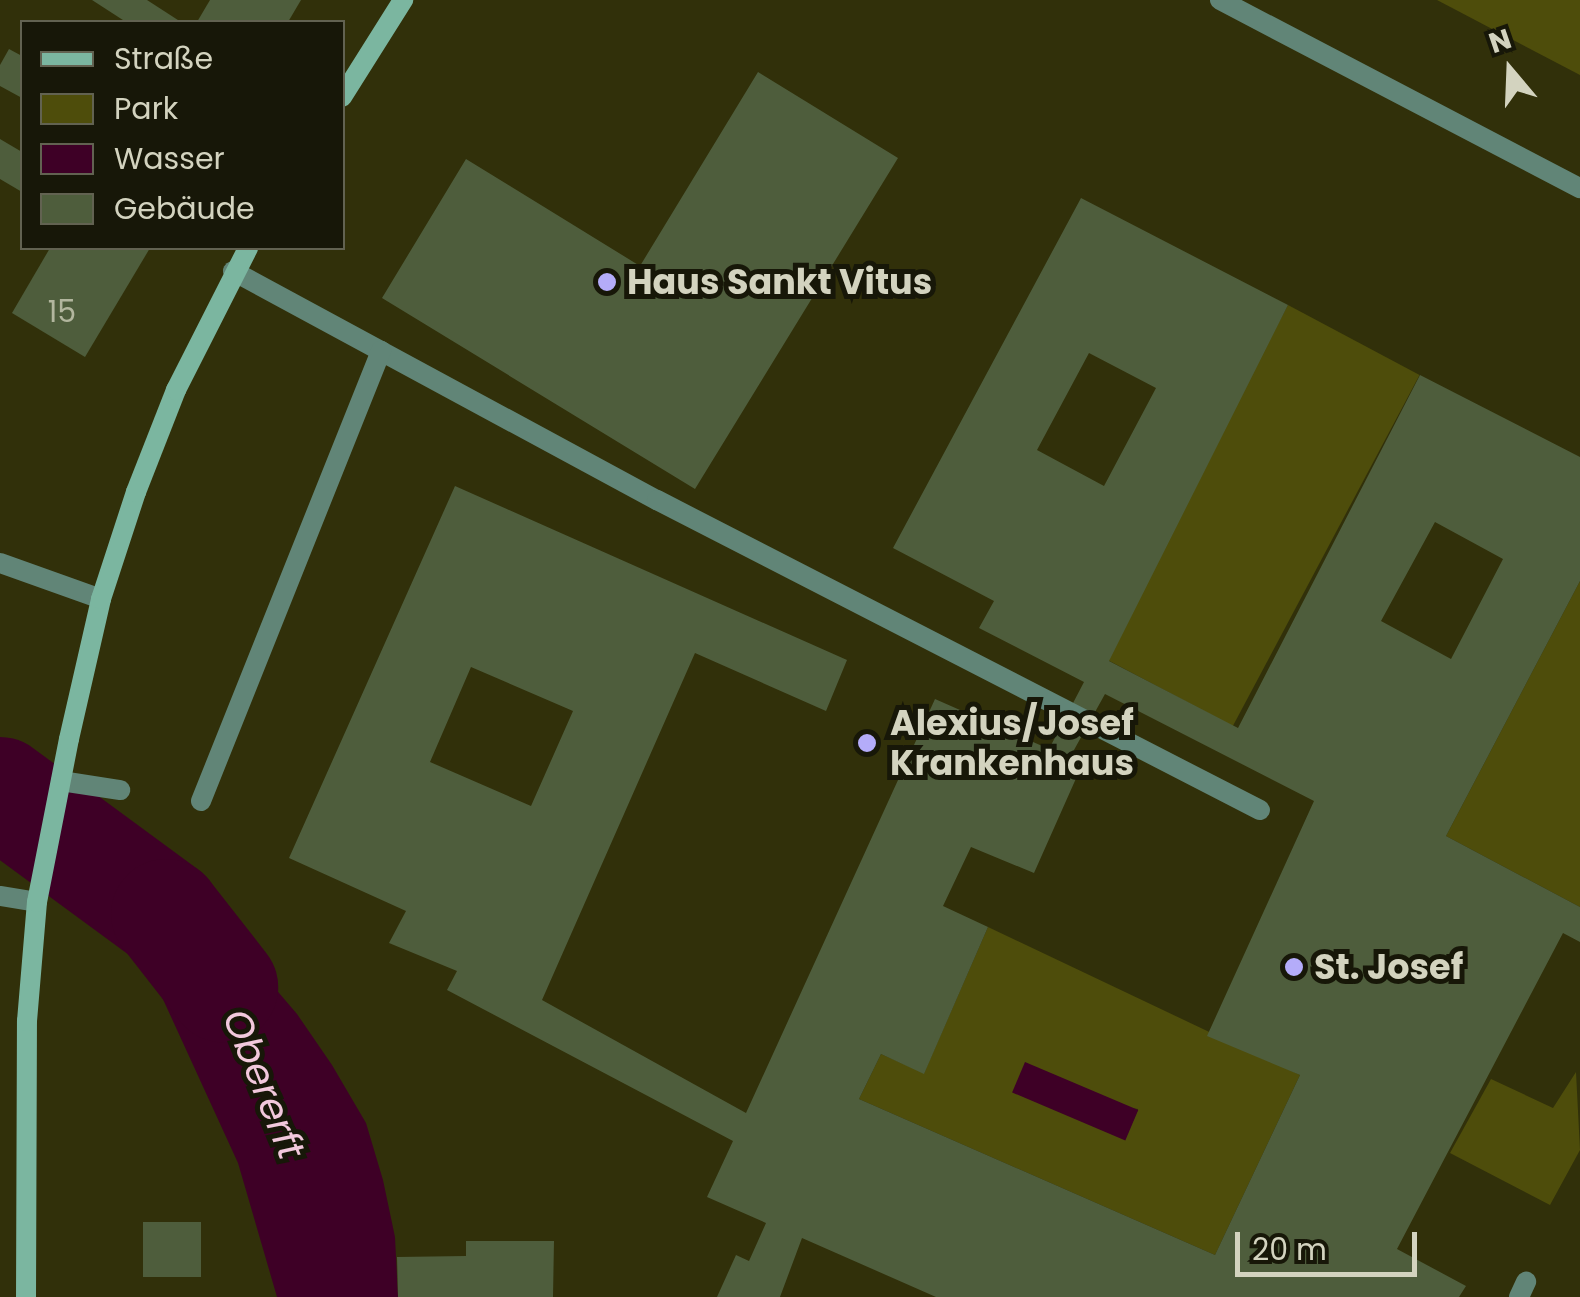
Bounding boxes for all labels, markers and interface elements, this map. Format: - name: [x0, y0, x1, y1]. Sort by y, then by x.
- text: N: [1484, 19, 1516, 63]
- legend: [20, 20, 345, 250]
- north arrow: [1460, 20, 1560, 120]
- text: Straße: [114, 37, 213, 80]
- text: Park: [114, 87, 178, 130]
- text: Wasser: [114, 137, 225, 180]
- text: Gebäude: [114, 187, 255, 230]
- place label: Haus Sankt Vitus: [627, 261, 932, 303]
- marker: Haus Sankt Vitus: [596, 271, 618, 293]
- house number: 15: [48, 294, 76, 330]
- place label: Alexius/Josef Krankenhaus: [890, 702, 1134, 784]
- marker: Alexius/Josef Krankenhaus: [854, 730, 880, 756]
- place label: St. Josef: [1314, 946, 1463, 988]
- marker: St. Josef: [1283, 956, 1305, 978]
- water label: Obererft: [213, 1003, 315, 1165]
- scale bar: [1240, 1212, 1422, 1274]
- text: 20 m: [1252, 1228, 1327, 1271]

